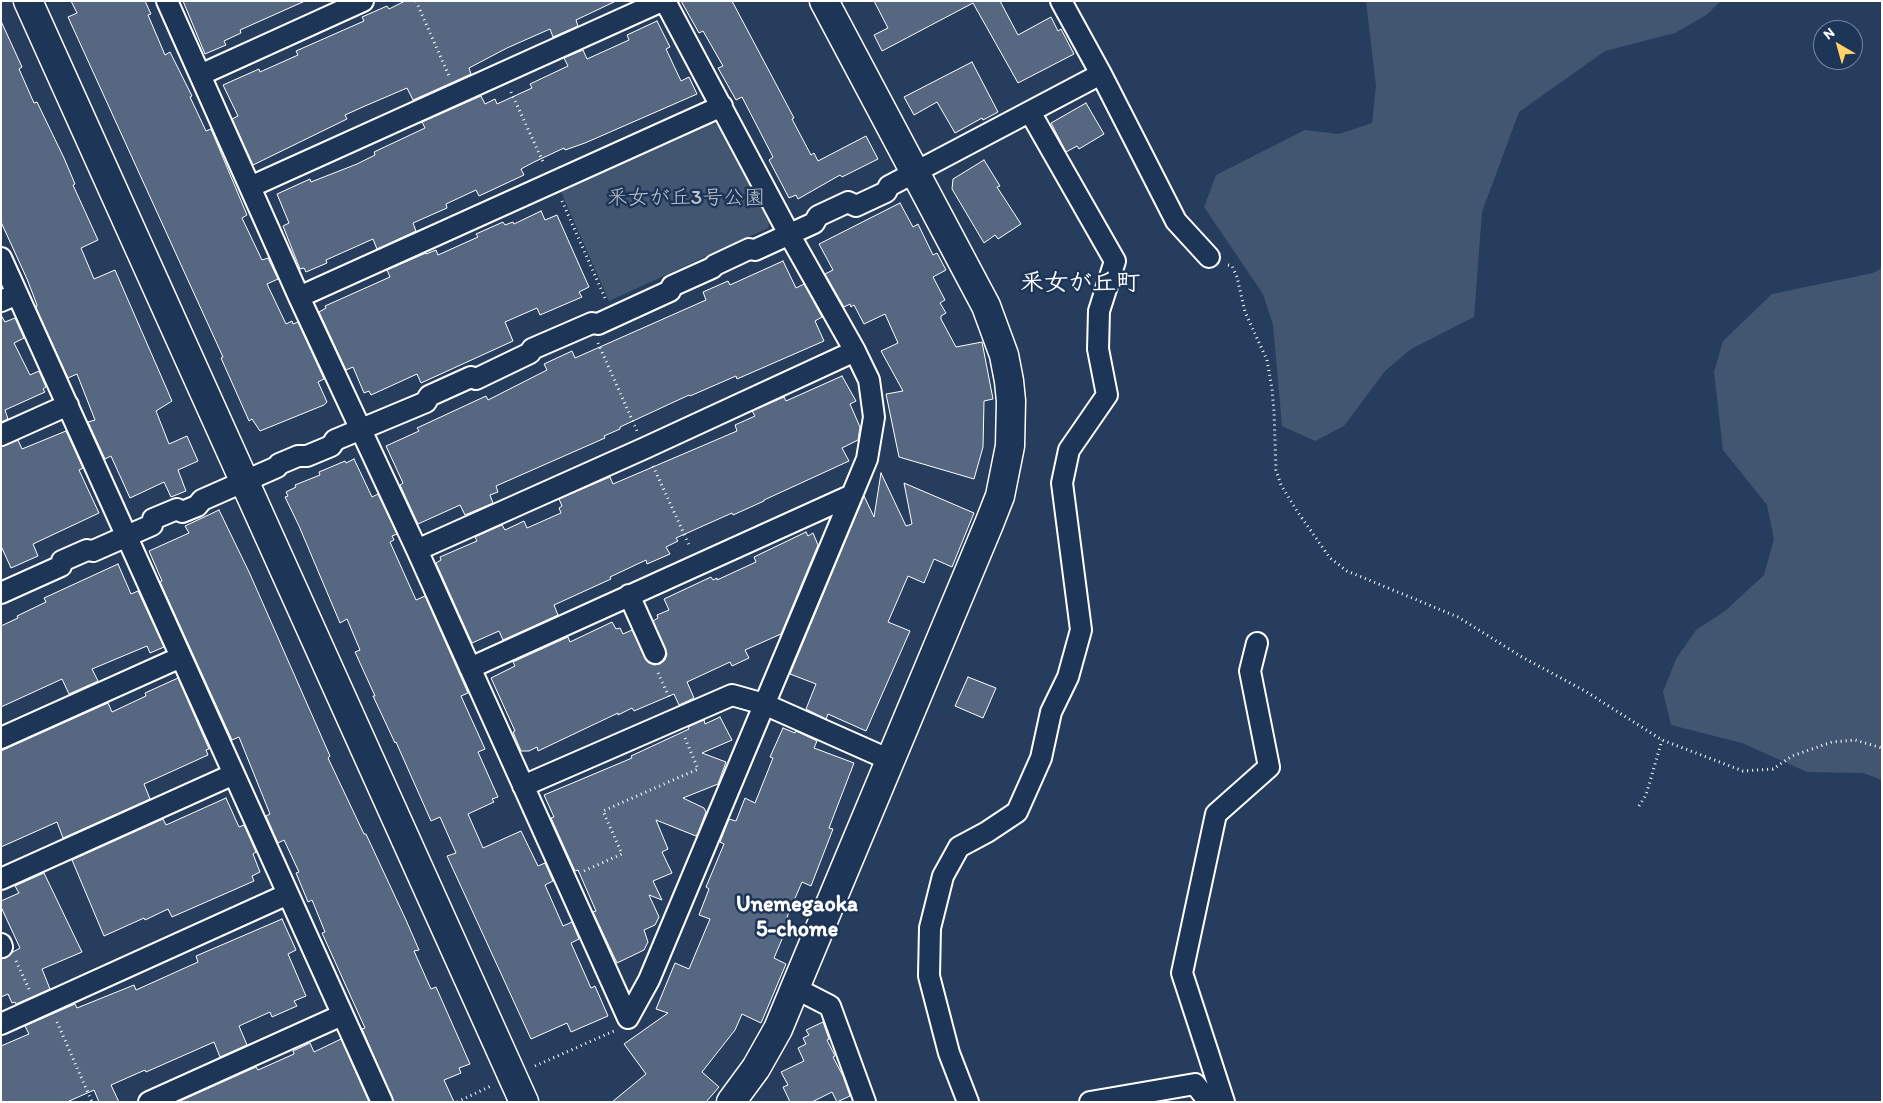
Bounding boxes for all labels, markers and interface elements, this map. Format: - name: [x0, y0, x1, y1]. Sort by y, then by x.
- north arrow: [1813, 20, 1863, 70]
- text: N: [1820, 24, 1838, 43]
- park label: 釆女が丘3号公園: [607, 186, 765, 212]
- district label: 釆女が丘町: [1020, 270, 1140, 298]
- district label: Unemegaoka 5-chome: [736, 892, 858, 944]

